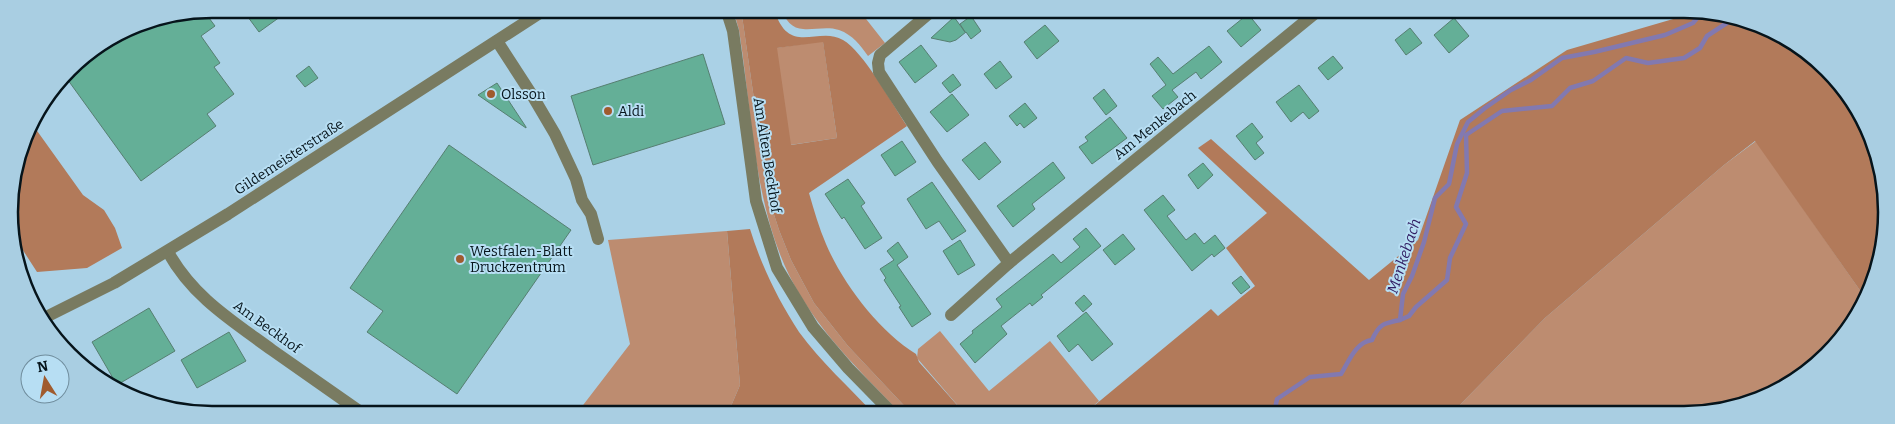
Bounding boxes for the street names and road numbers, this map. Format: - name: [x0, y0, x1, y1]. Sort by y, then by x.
- street label: Am Menkebach: [1110, 86, 1200, 163]
- street label: Am Alten Beckhof: [749, 96, 785, 215]
- street label: Gildemeisterstraße: [231, 115, 347, 199]
- street label: Am Beckhof: [230, 297, 305, 358]

